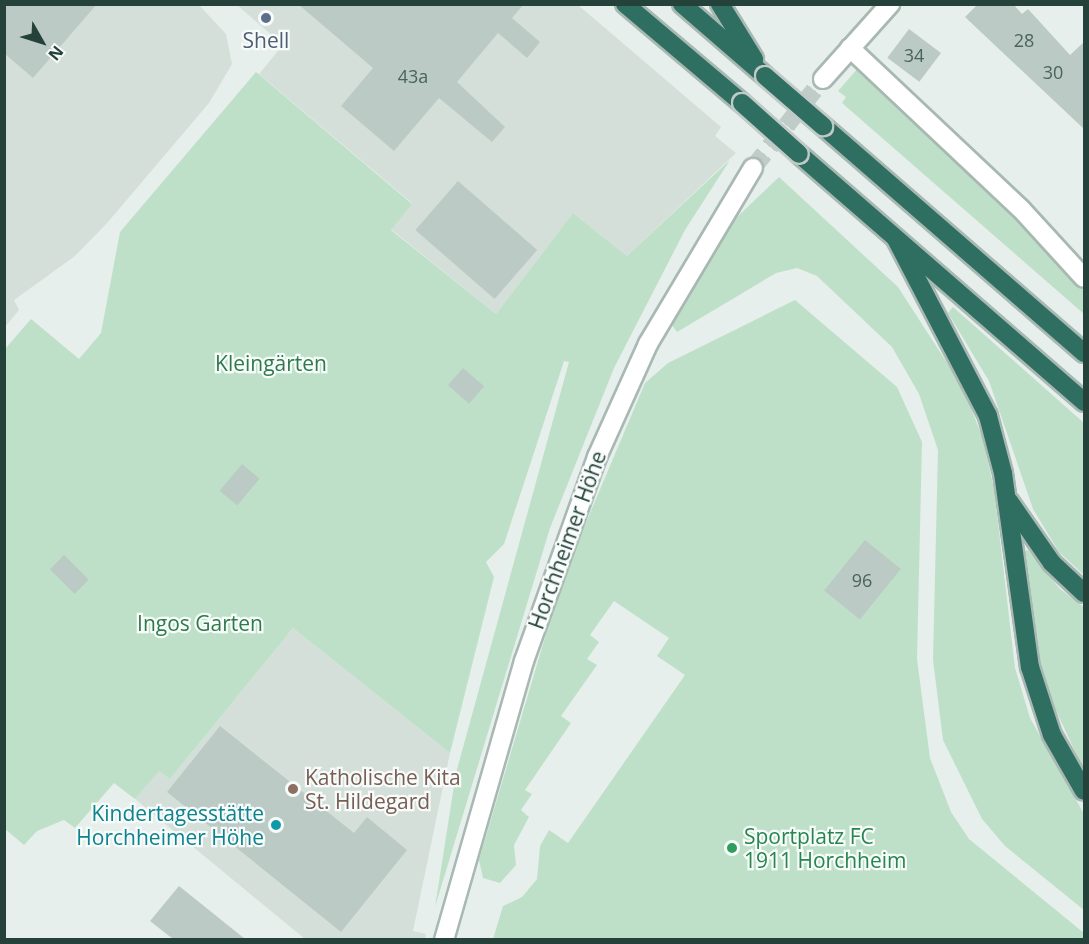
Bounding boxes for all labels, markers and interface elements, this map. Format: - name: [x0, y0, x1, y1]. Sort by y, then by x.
- marker: Shell: [259, 11, 273, 25]
- north arrow: [12, 12, 72, 72]
- place label: Shell: [243, 27, 289, 53]
- house number: 28: [1014, 29, 1034, 51]
- text: N: [43, 41, 69, 65]
- house number: 34: [904, 44, 924, 66]
- house number: 30: [1043, 61, 1063, 83]
- house number: 43a: [398, 65, 428, 87]
- park label: Kleingärten: [215, 350, 327, 376]
- street label: Horchheimer Höhe: [523, 448, 611, 632]
- house number: 96: [852, 569, 872, 591]
- park label: Ingos Garten: [137, 610, 263, 636]
- place label: Katholische Kita St. Hildegard: [305, 764, 461, 814]
- marker: Katholische Kita St. Hildegard: [286, 782, 300, 796]
- place label: Kindertagesstätte Horchheimer Höhe: [76, 800, 264, 850]
- marker: Kindertagesstätte Horchheimer Höhe: [269, 818, 283, 832]
- place label: Sportplatz FC 1911 Horchheim: [744, 823, 907, 873]
- marker: Sportplatz FC 1911 Horchheim: [725, 841, 739, 855]

